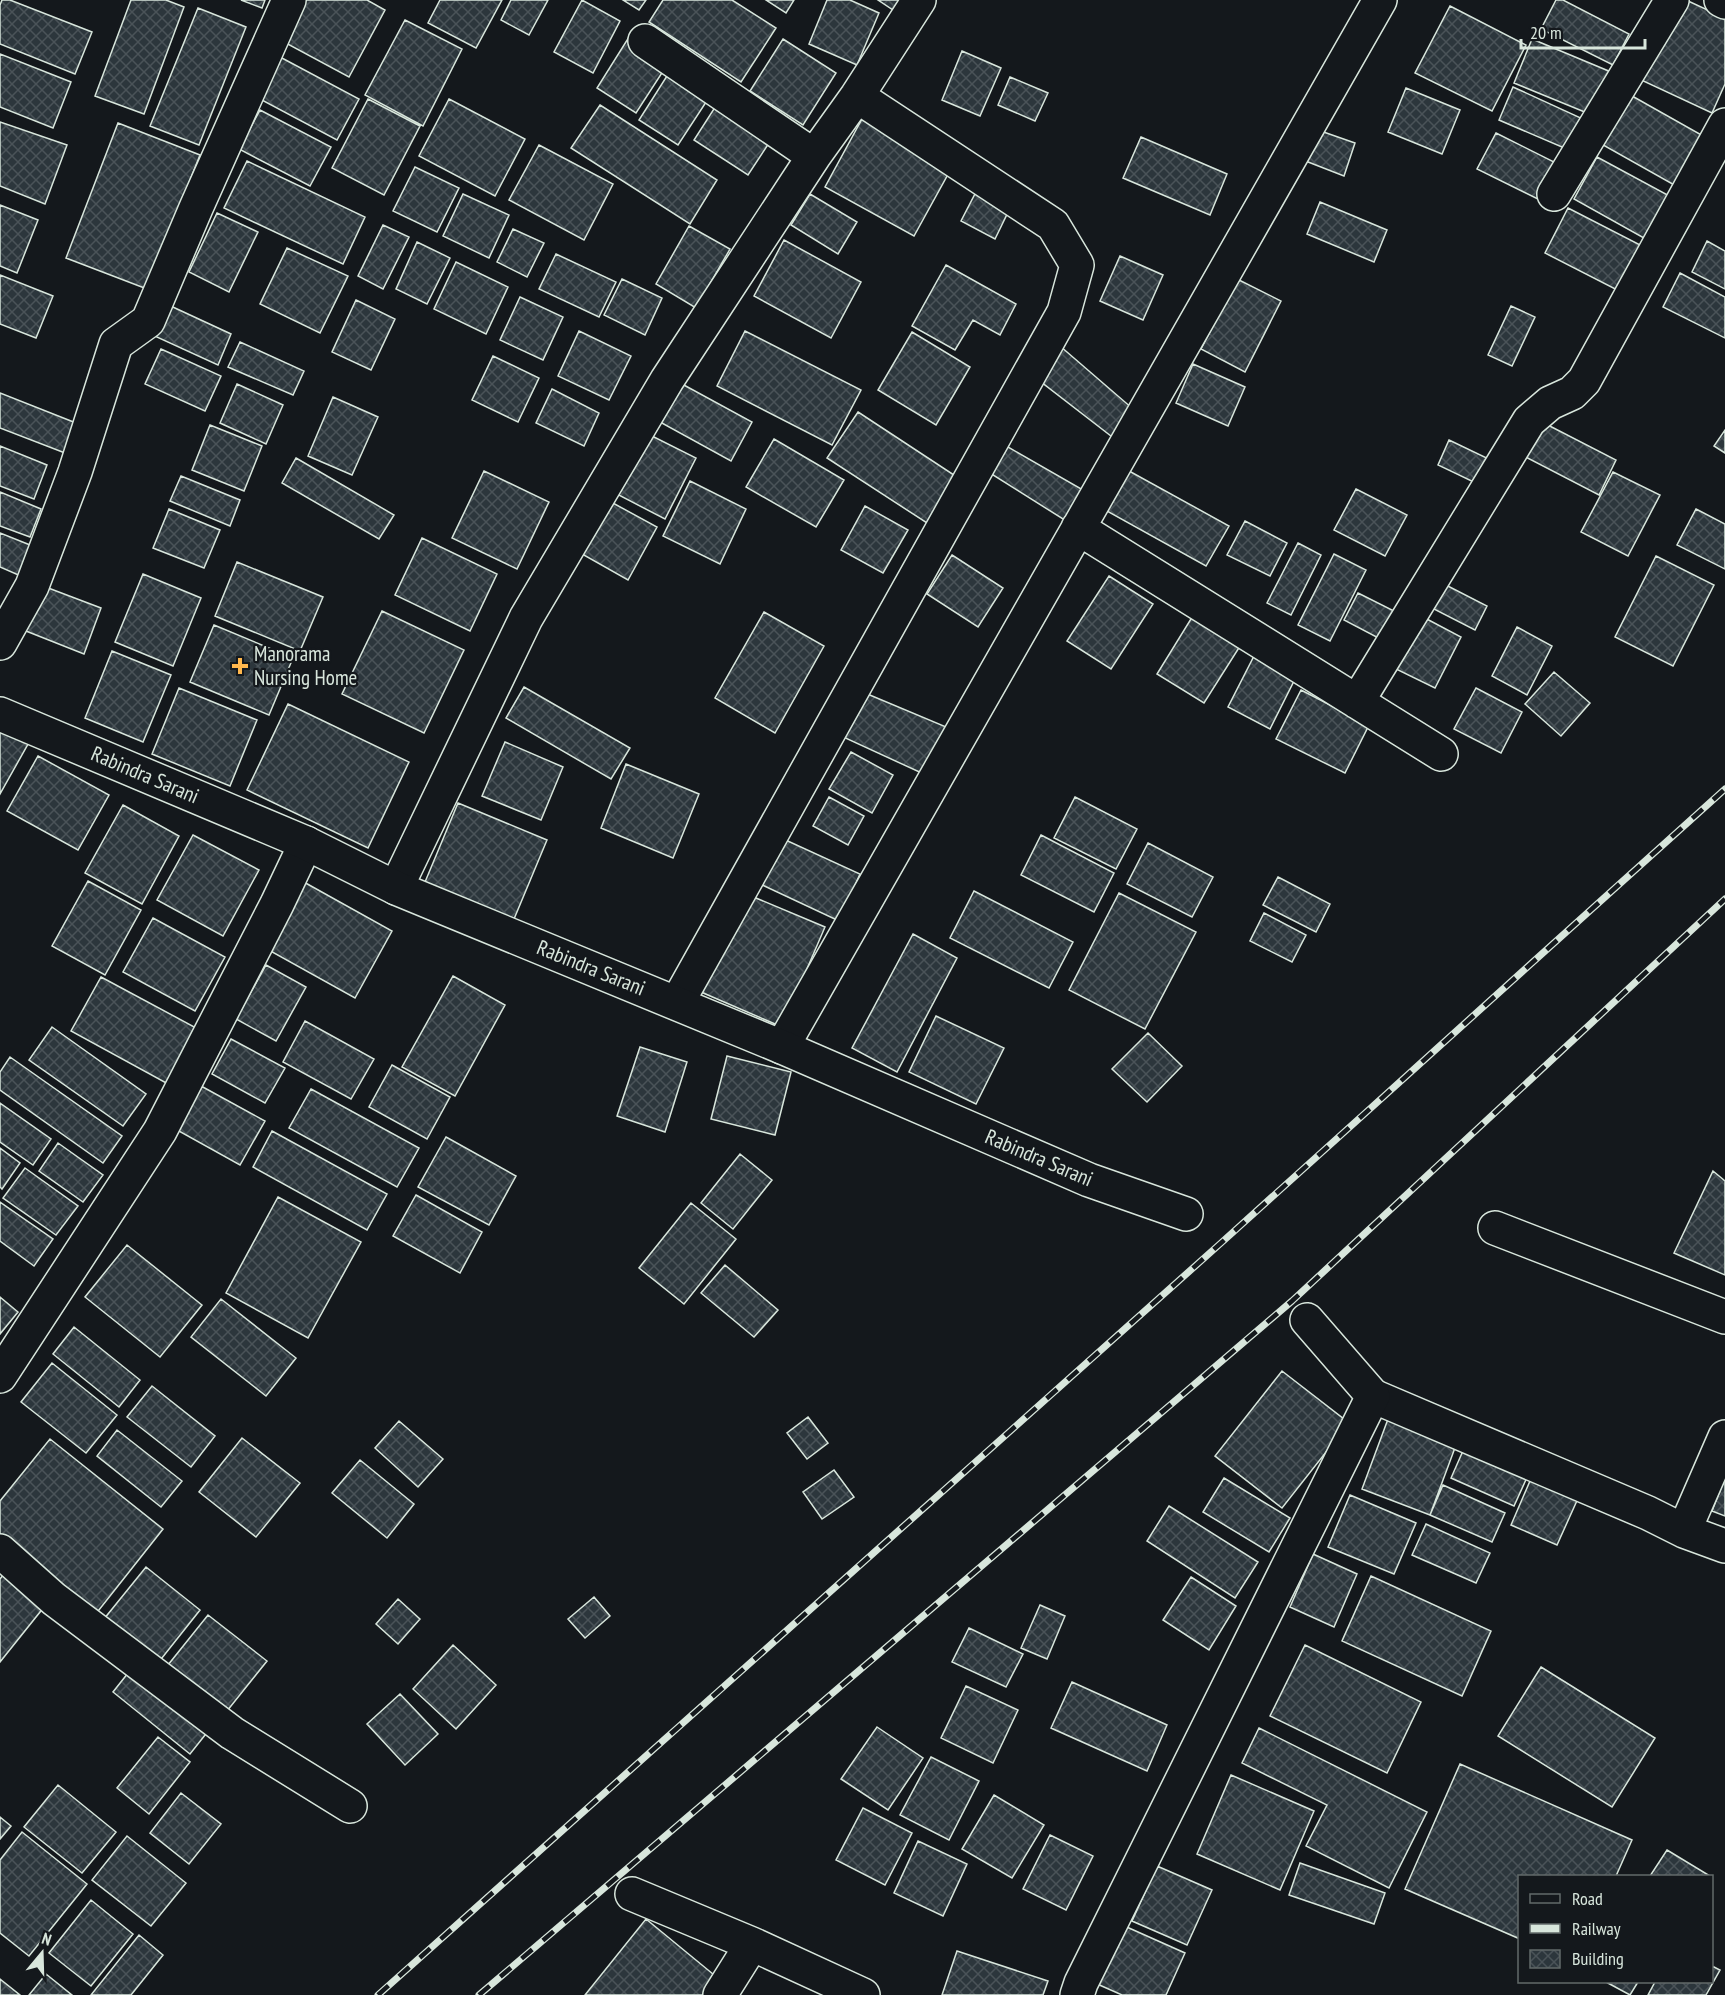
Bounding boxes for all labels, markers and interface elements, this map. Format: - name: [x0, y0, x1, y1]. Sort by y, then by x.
- scale bar: [1521, 12, 1646, 50]
- text: 20 m: [1530, 21, 1562, 44]
- place label: Manorama Nursing Home: [254, 640, 357, 691]
- marker: Manorama Nursing Home: [231, 657, 249, 675]
- street label: Rabindra Sarani: [87, 740, 203, 809]
- street label: Rabindra Sarani: [533, 934, 649, 1001]
- street label: Rabindra Sarani: [981, 1123, 1097, 1192]
- legend: [1518, 1875, 1713, 1983]
- text: Road: [1572, 1887, 1603, 1910]
- text: Railway: [1572, 1917, 1621, 1940]
- north arrow: [12, 1923, 72, 1983]
- text: N: [40, 1928, 54, 1950]
- text: Building: [1572, 1947, 1624, 1970]

